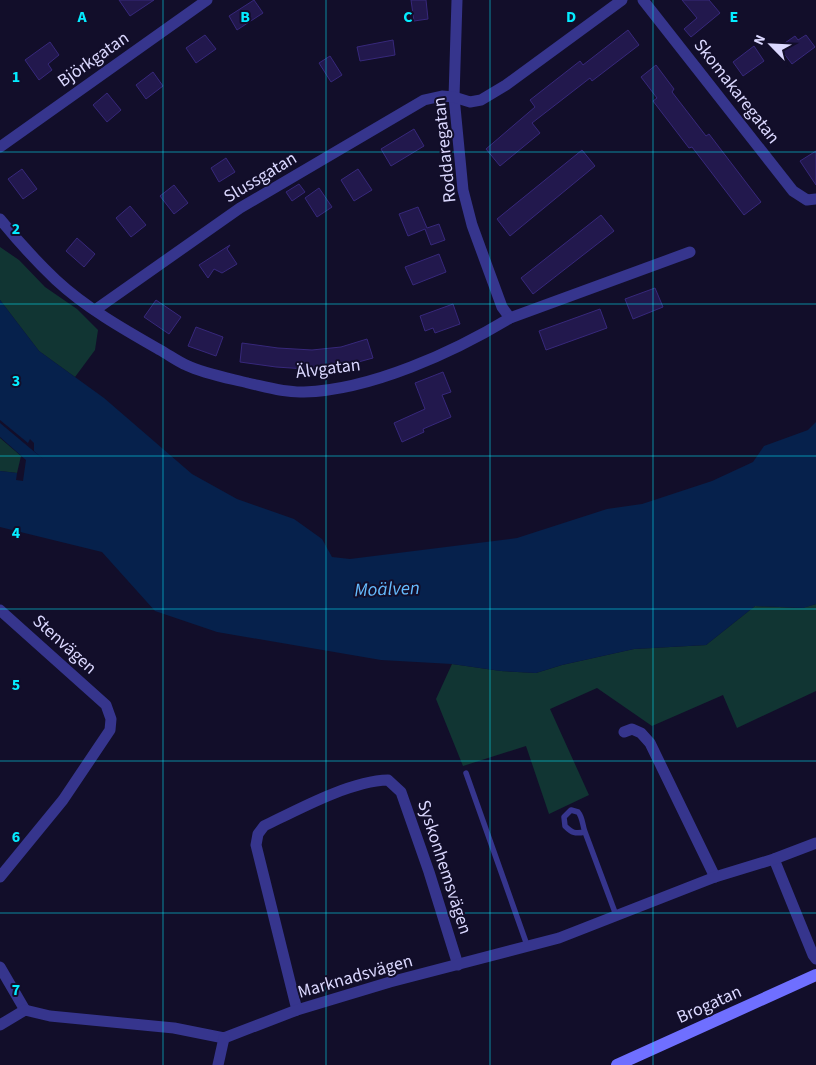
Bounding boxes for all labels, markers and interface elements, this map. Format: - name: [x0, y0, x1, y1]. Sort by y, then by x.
- text: A: [76, 6, 87, 28]
- text: B: [240, 6, 250, 28]
- text: C: [403, 6, 413, 28]
- text: D: [566, 6, 576, 28]
- text: E: [730, 6, 738, 28]
- north arrow: [746, 20, 796, 70]
- street label: Björkgatan: [53, 26, 134, 93]
- text: N: [749, 32, 771, 48]
- street label: Skomakaregatan: [688, 34, 785, 149]
- text: 1: [12, 66, 20, 88]
- street label: Roddaregatan: [427, 96, 462, 204]
- street label: Slussgatan: [219, 146, 302, 209]
- text: 2: [12, 218, 20, 240]
- street label: Älvgatan: [294, 352, 362, 385]
- text: 3: [12, 370, 20, 392]
- text: 4: [12, 522, 21, 544]
- water label: Moälven: [354, 575, 420, 604]
- street label: Stenvägen: [27, 609, 102, 680]
- text: 5: [12, 674, 20, 696]
- street label: Syskonhemsvägen: [411, 797, 478, 937]
- text: 6: [12, 826, 20, 848]
- street label: Marknadsvägen: [295, 948, 416, 1005]
- text: 7: [12, 979, 20, 1001]
- street label: Brogatan: [673, 979, 746, 1030]

